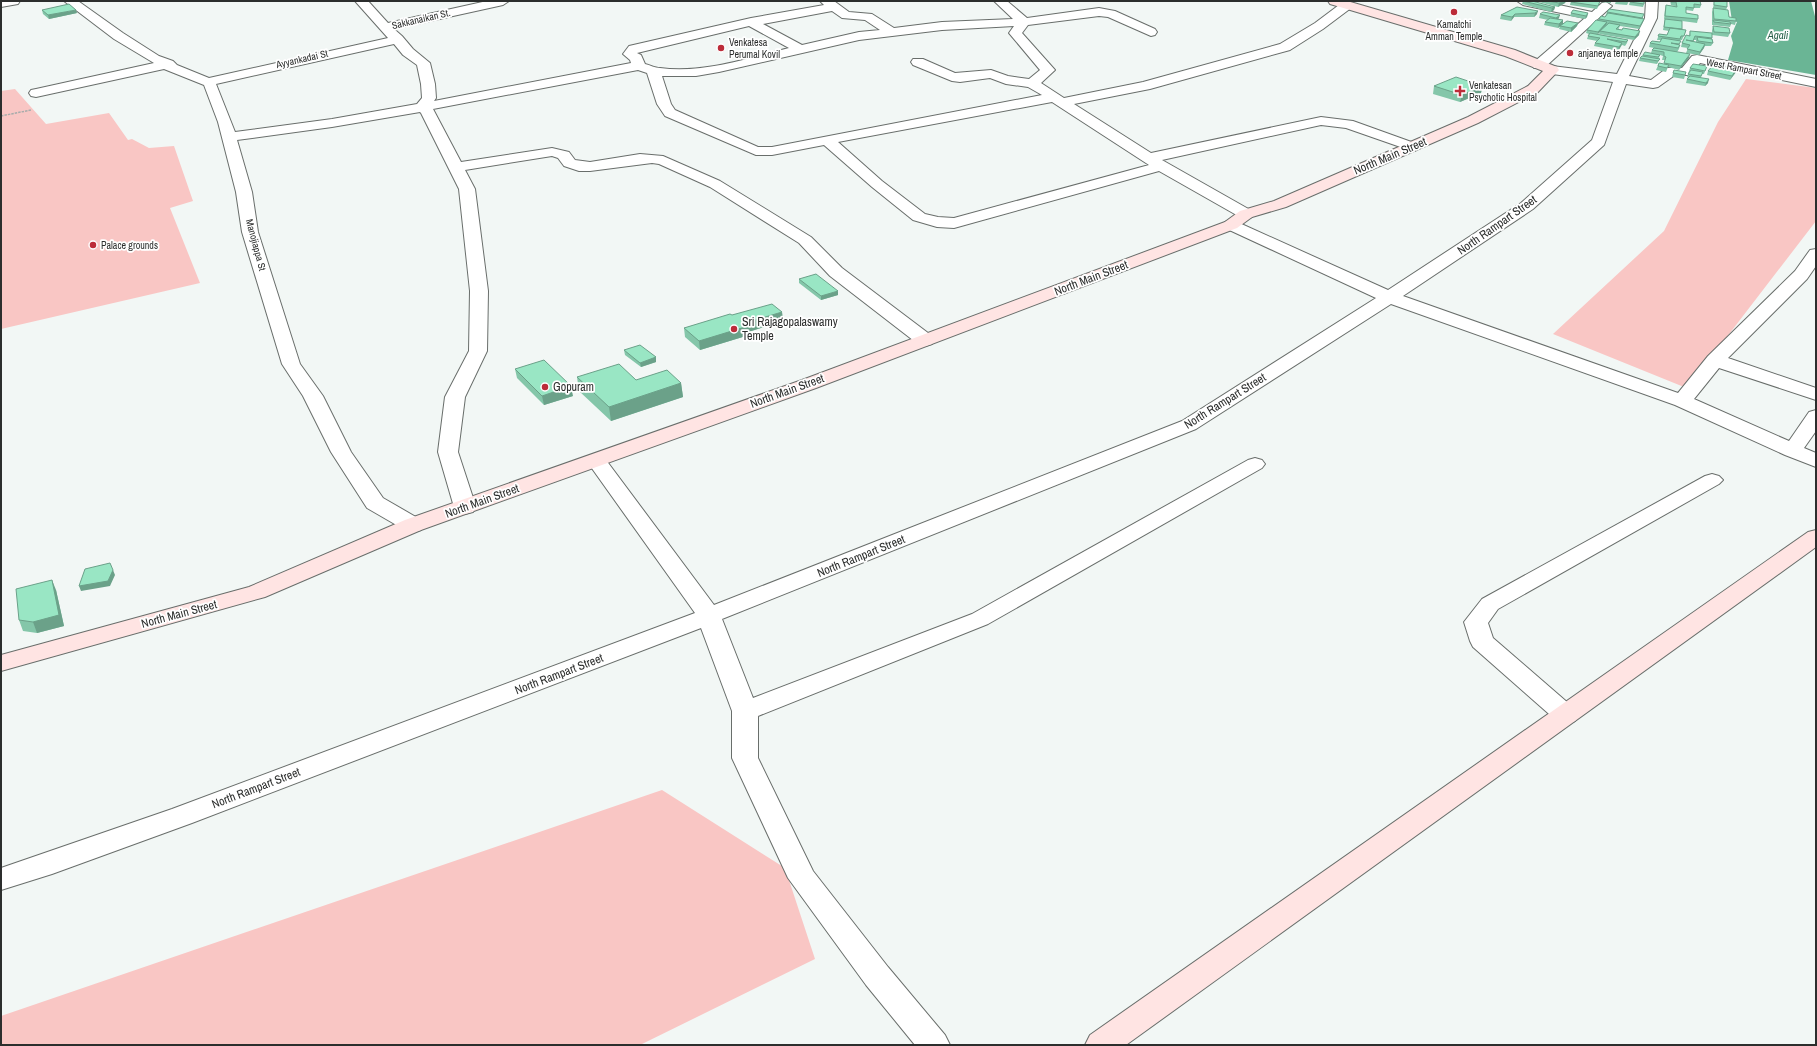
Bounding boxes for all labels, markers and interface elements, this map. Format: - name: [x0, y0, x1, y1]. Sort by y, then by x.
- street label: Sakkanaikan St.: [390, 6, 452, 32]
- marker: Kamatchi Amman Temple: [1449, 7, 1459, 17]
- place label: Kamatchi Amman Temple: [1425, 18, 1483, 43]
- water label: Agali: [1767, 28, 1789, 42]
- place label: Venkatesa Perumal Kovil: [729, 36, 780, 61]
- marker: Venkatesa Perumal Kovil: [716, 43, 726, 53]
- street label: Ayyankadai St: [274, 47, 330, 71]
- place label: anjaneya temple: [1578, 47, 1639, 60]
- marker: anjaneya temple: [1565, 48, 1575, 58]
- street label: West Rampart Street: [1705, 55, 1783, 83]
- place label: Venkatesan Psychotic Hospital: [1469, 79, 1537, 104]
- marker: Venkatesan Psychotic Hospital: [1454, 85, 1466, 97]
- street label: North Main Street: [1351, 133, 1429, 179]
- street label: North Rampart Street: [1454, 191, 1540, 258]
- street label: Manojiappa St: [243, 218, 269, 273]
- place label: Palace grounds: [101, 239, 158, 252]
- marker: Palace grounds: [88, 240, 98, 250]
- street label: North Main Street: [1052, 257, 1130, 299]
- place label: Sri Rajagopalaswamy Temple: [742, 314, 838, 344]
- marker: Sri Rajagopalaswamy Temple: [729, 324, 739, 334]
- street label: North Rampart Street: [1181, 369, 1269, 433]
- street label: North Main Street: [748, 370, 826, 412]
- place label: Gopuram: [553, 379, 594, 395]
- marker: Gopuram: [540, 382, 550, 392]
- street label: North Main Street: [443, 480, 521, 522]
- street label: North Rampart Street: [815, 531, 908, 581]
- street label: North Main Street: [139, 596, 219, 632]
- street label: North Rampart Street: [512, 650, 606, 698]
- street label: North Rampart Street: [209, 764, 303, 812]

